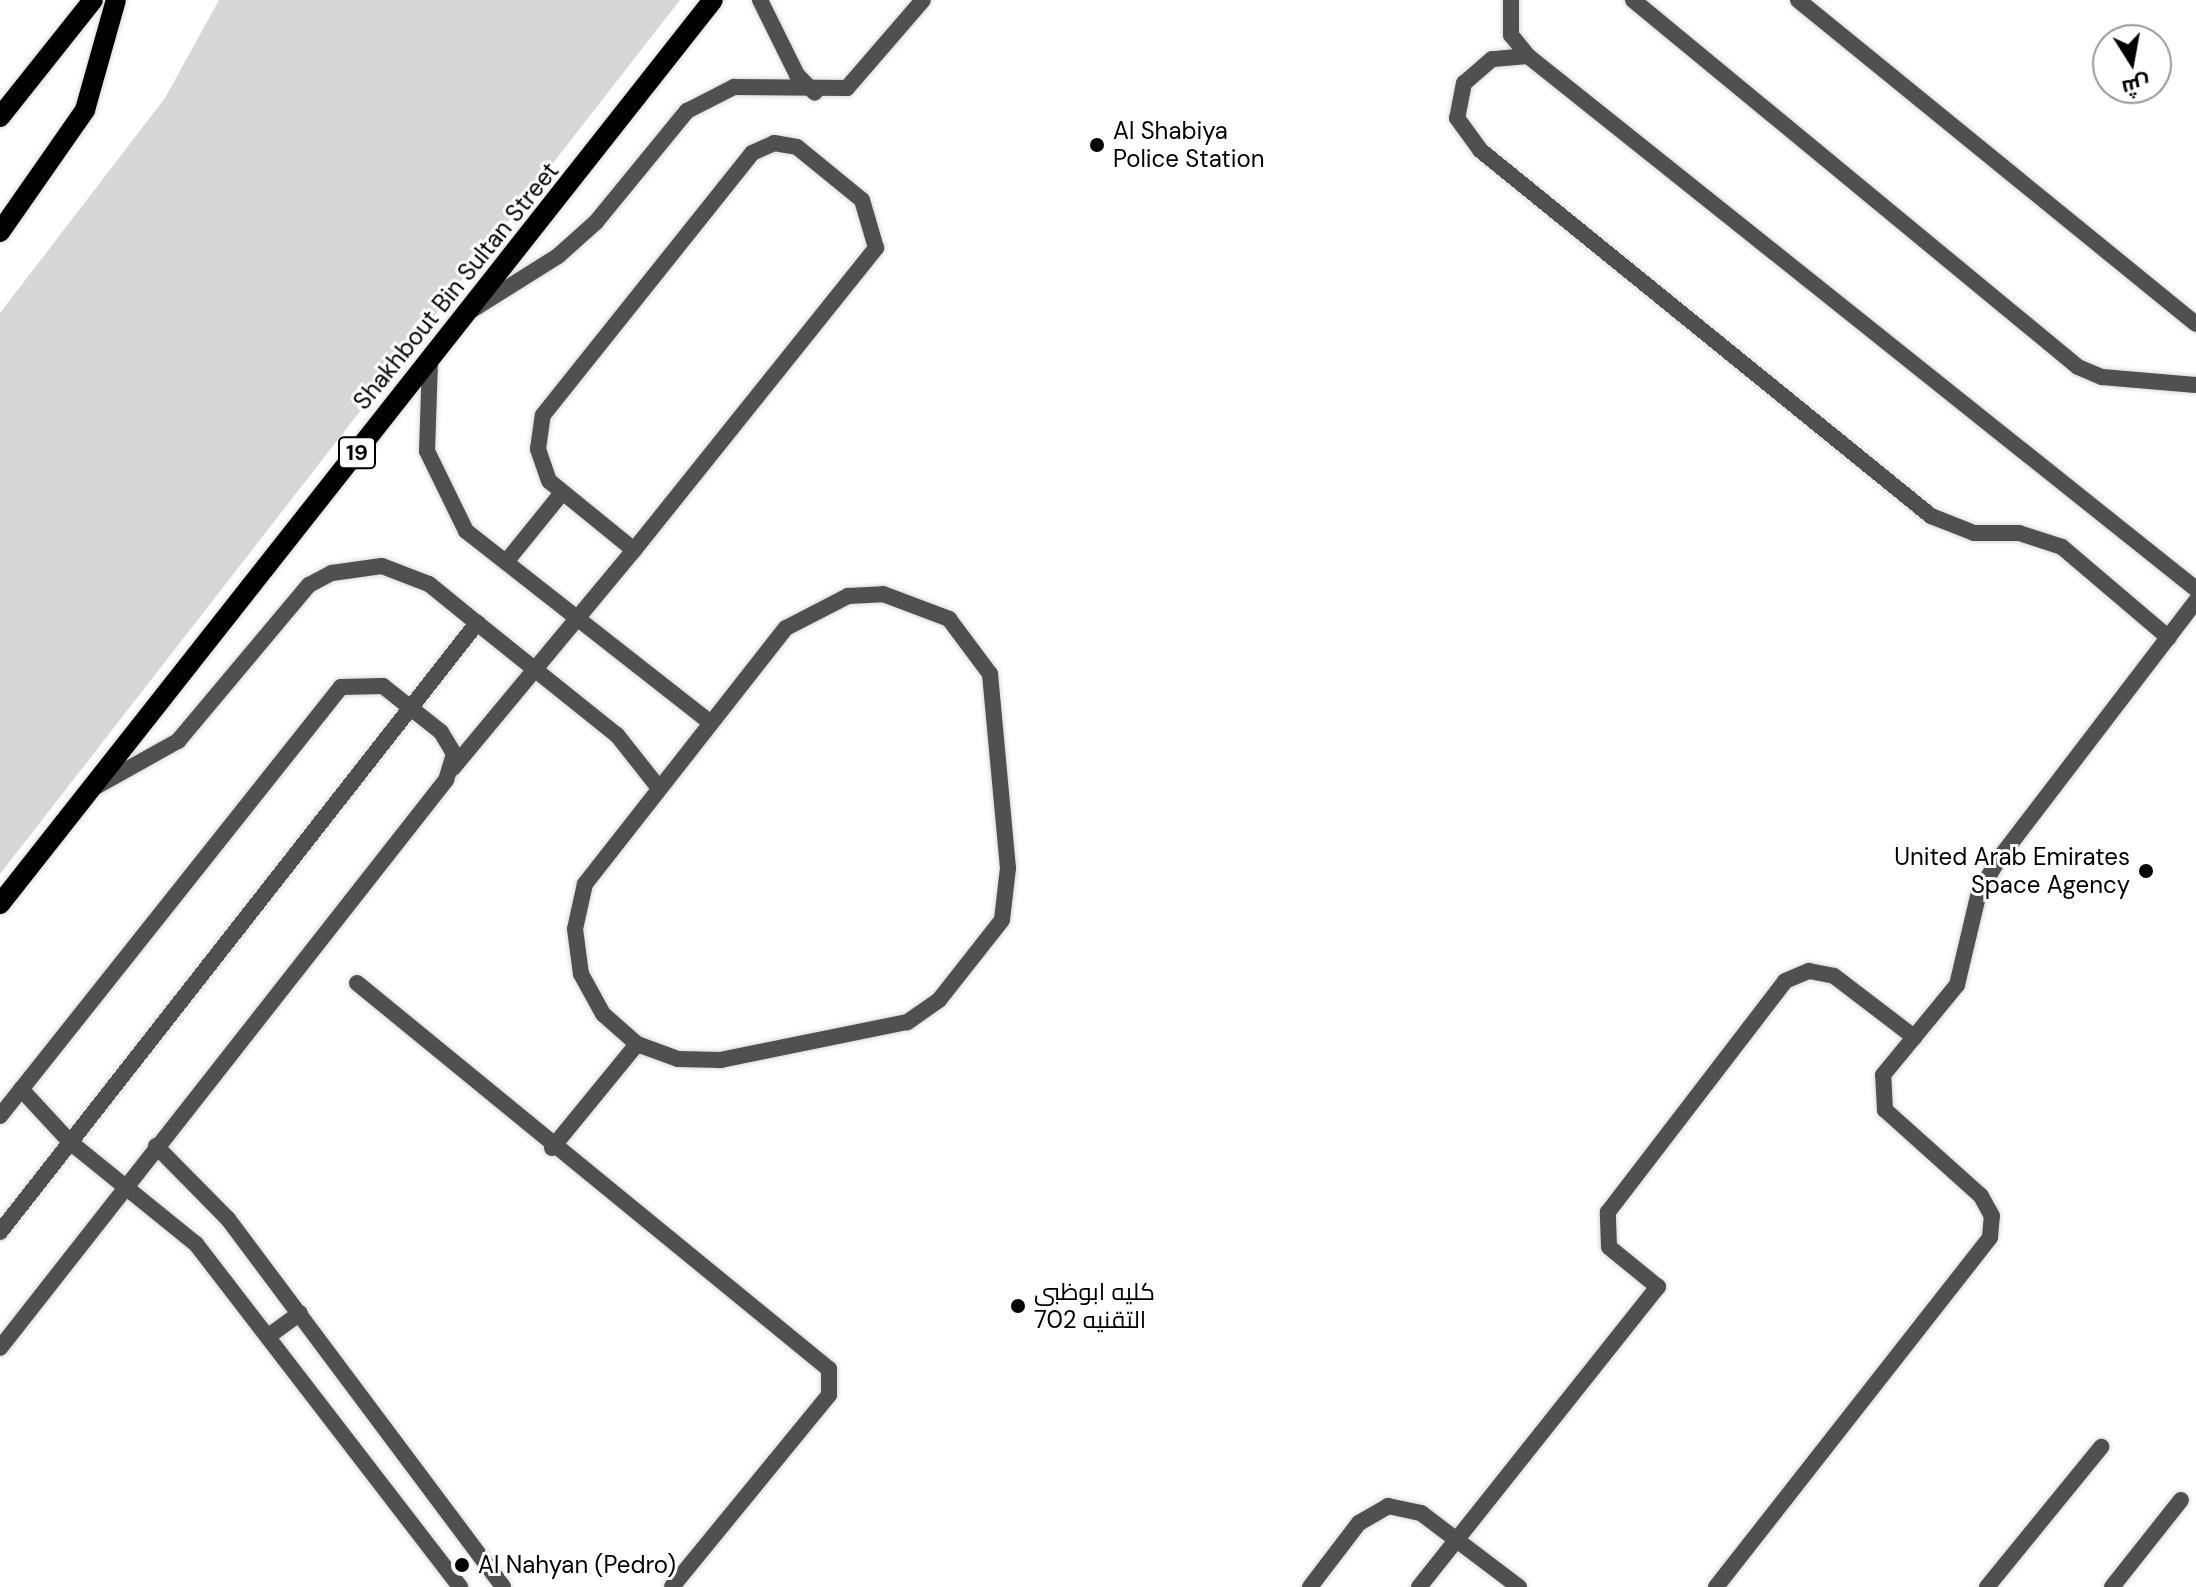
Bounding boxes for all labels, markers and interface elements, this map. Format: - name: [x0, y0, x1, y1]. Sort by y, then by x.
- north arrow: [2092, 24, 2172, 104]
- text: ش: [2120, 69, 2153, 103]
- place label: Al Shabiya Police Station: [1113, 117, 1265, 173]
- marker: Al Shabiya Police Station: [1088, 136, 1106, 154]
- street label: Shakhbout Bin Sultan Street: [347, 157, 565, 415]
- road number: 19: [337, 435, 377, 471]
- place label: United Arab Emirates Space Agency: [1894, 843, 2130, 899]
- marker: United Arab Emirates Space Agency: [2137, 862, 2155, 880]
- place label: كليه ابوظبي التقنيه 702: [1034, 1278, 1155, 1334]
- marker: كليه ابوظبي التقنيه 702: [1009, 1297, 1027, 1315]
- place label: Al Nahyan (Pedro): [478, 1551, 676, 1579]
- marker: Al Nahyan (Pedro): [453, 1556, 471, 1574]

